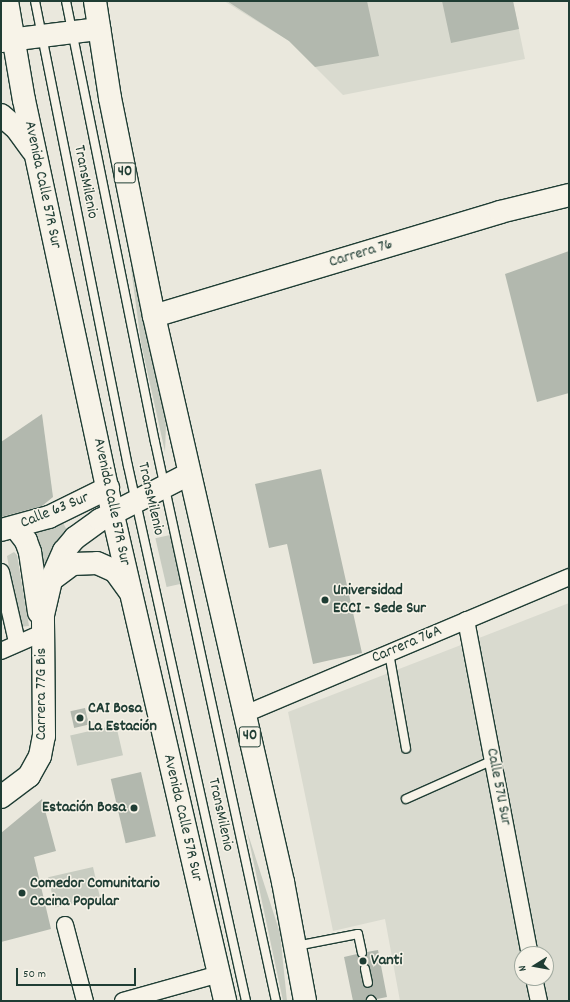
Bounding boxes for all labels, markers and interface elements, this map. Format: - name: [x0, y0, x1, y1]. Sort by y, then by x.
- street label: Avenida Calle 57R Sur: [19, 119, 65, 251]
- street label: TransMilenio: [68, 144, 102, 220]
- road number: 40: [113, 160, 137, 186]
- street label: Carrera 76: [327, 235, 395, 273]
- street label: Avenida Calle 57R Sur: [88, 436, 134, 568]
- street label: TransMilenio: [132, 461, 168, 537]
- street label: Calle 63 Sur: [18, 489, 92, 533]
- place label: Universidad ECCI - Sede Sur: [333, 581, 426, 619]
- marker: Universidad ECCI - Sede Sur: [320, 595, 330, 605]
- street label: Carrera 76A: [369, 622, 445, 668]
- street label: Carrera 77G Bis: [32, 648, 52, 740]
- place label: CAI Bosa La Estación: [88, 699, 157, 737]
- marker: CAI Bosa La Estación: [75, 713, 85, 723]
- road number: 40: [238, 724, 262, 750]
- street label: Calle 57U Sur: [481, 747, 515, 827]
- street label: Avenida Calle 57R Sur: [158, 752, 206, 884]
- street label: TransMilenio: [203, 777, 237, 853]
- place label: Estación Bosa: [42, 798, 126, 818]
- marker: Estación Bosa: [129, 803, 139, 813]
- place label: Comedor Comunitario Cocina Popular: [30, 874, 160, 912]
- marker: Comedor Comunitario Cocina Popular: [17, 888, 27, 898]
- north arrow: [514, 946, 554, 986]
- place label: Vanti: [371, 951, 402, 971]
- marker: Vanti: [358, 956, 368, 966]
- scale bar: [18, 960, 138, 986]
- text: N: [515, 964, 532, 972]
- text: 50 m: [23, 966, 46, 983]

